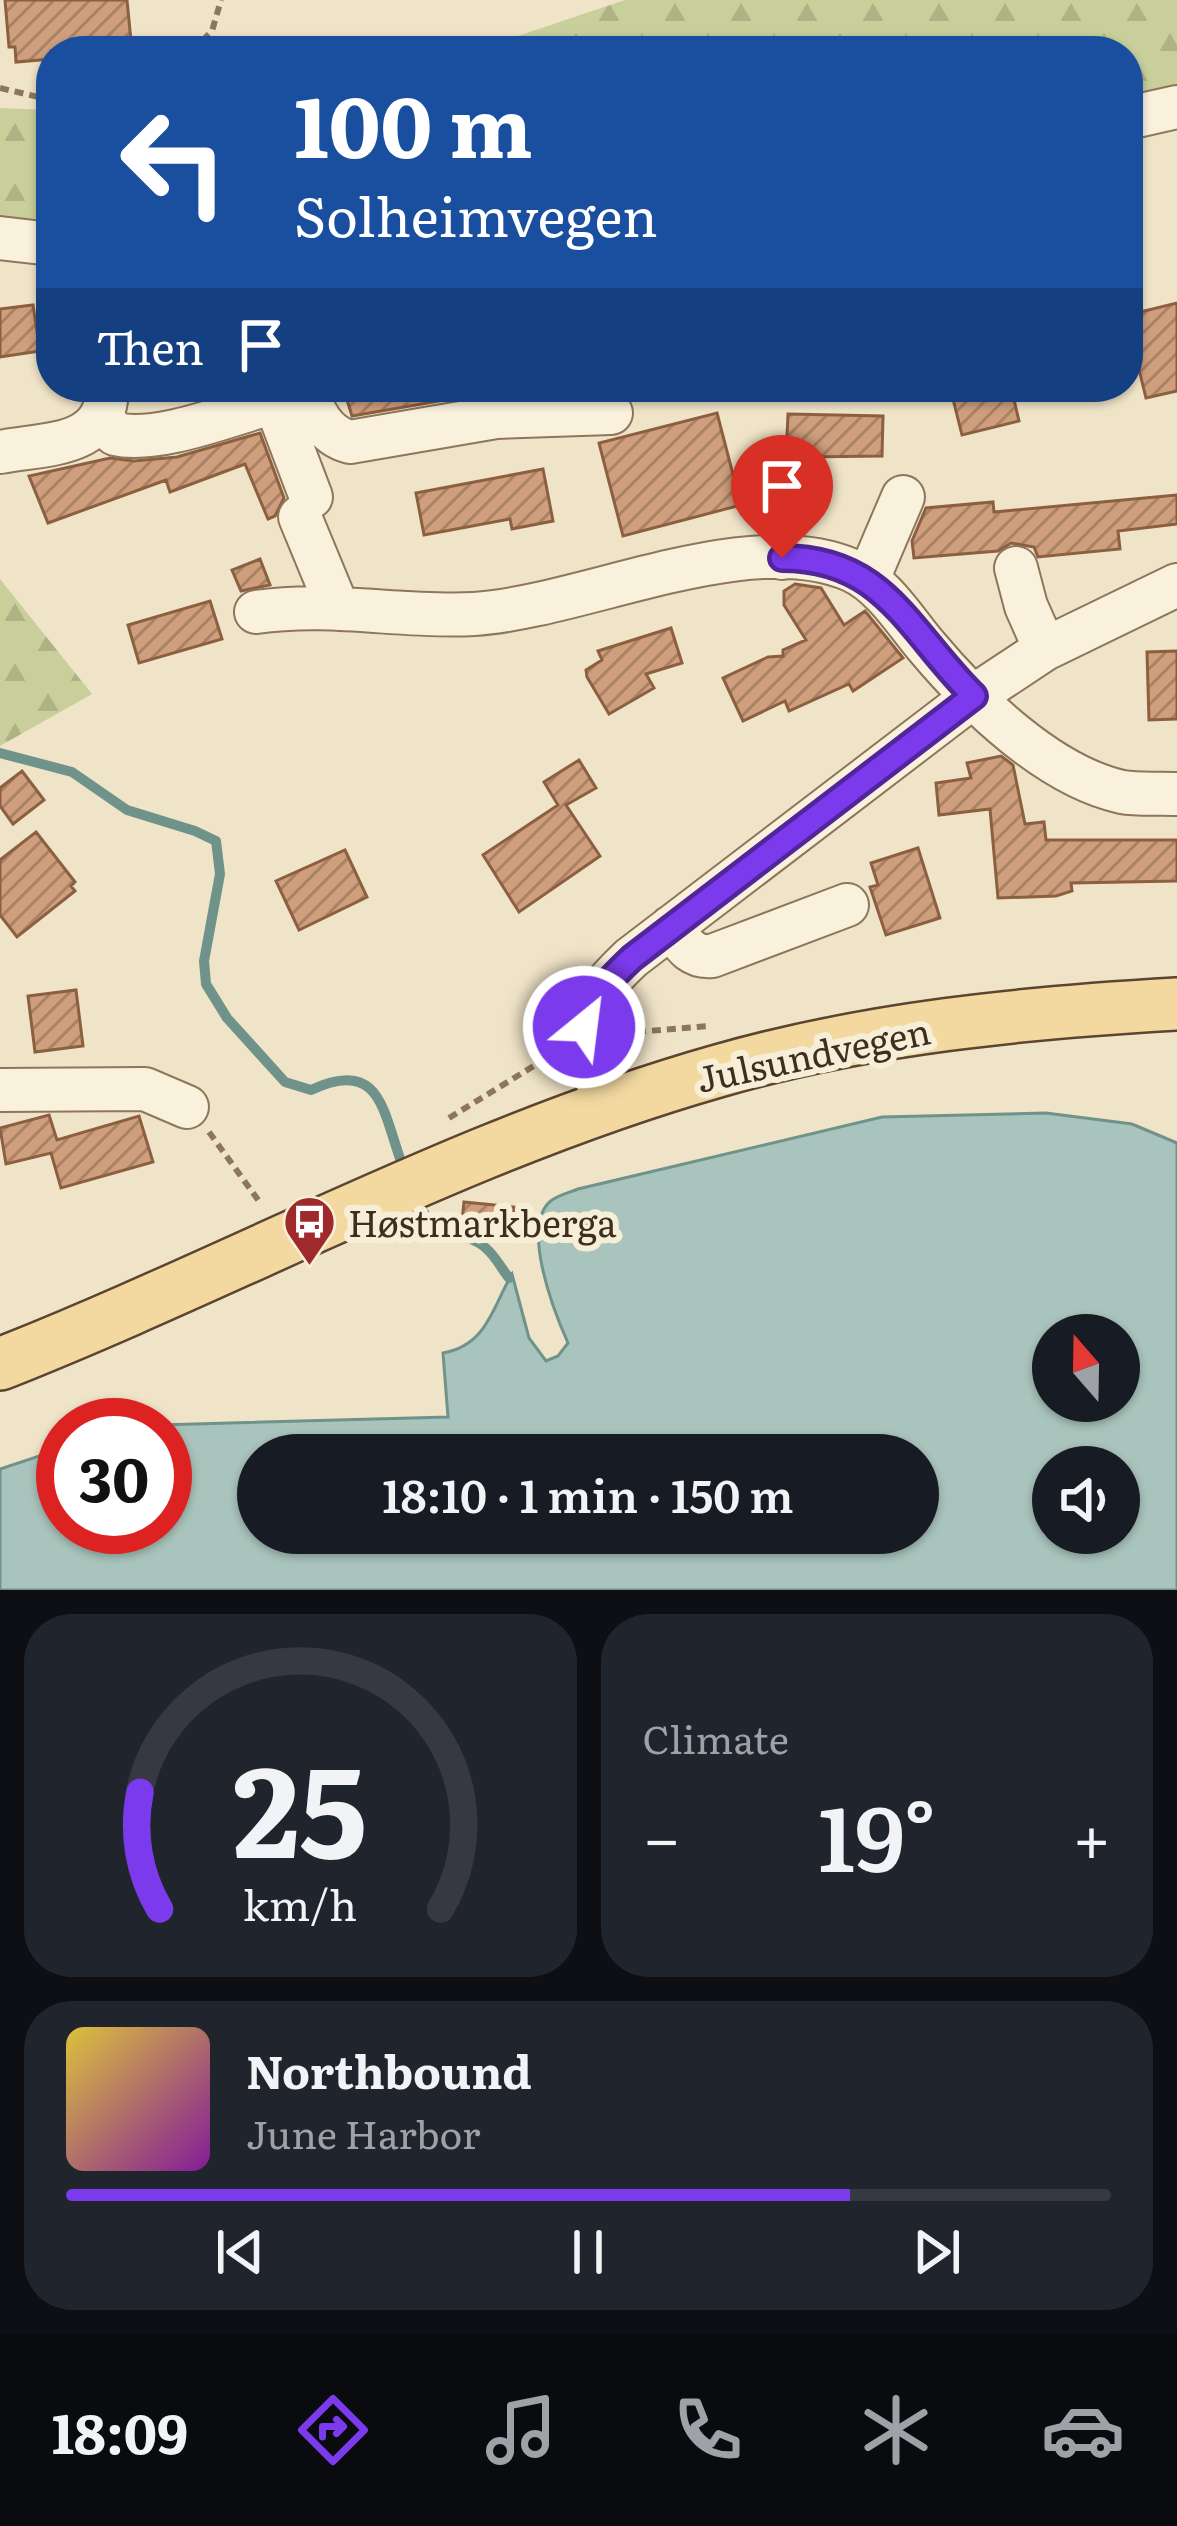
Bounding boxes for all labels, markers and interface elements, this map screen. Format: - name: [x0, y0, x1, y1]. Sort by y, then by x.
- text: 100 m: [294, 59, 533, 184]
- icon: left: [96, 84, 252, 240]
- text: Solheimvegen: [294, 173, 658, 254]
- text: Then: [96, 312, 204, 379]
- icon: arrive: [228, 312, 294, 378]
- pin: [731, 435, 833, 558]
- icon: arrive: [749, 453, 815, 519]
- position arrow: [521, 964, 647, 1090]
- street label: Julsundvegen: [691, 1002, 935, 1104]
- bus stop icon: Høstmarkberga: [281, 1193, 337, 1267]
- place label: Høstmarkberga: [348, 1195, 617, 1248]
- north arrow: [1032, 1314, 1140, 1422]
- map controls: [1032, 1314, 1140, 1554]
- speed limit sign: 30: [36, 1398, 192, 1554]
- button: sound: [1032, 1446, 1140, 1554]
- text: 18:10 · 1 min · 150 m: [382, 1460, 794, 1527]
- text: Climate: [643, 1708, 789, 1766]
- text: 25: [233, 1711, 367, 1896]
- text: 19°: [818, 1766, 936, 1900]
- text: −: [643, 1785, 681, 1883]
- text: +: [1073, 1785, 1111, 1883]
- text: km/h: [243, 1870, 357, 1933]
- text: Northbound: [246, 2036, 532, 2103]
- text: June Harbor: [246, 2103, 481, 2161]
- icon: previous: [207, 2219, 273, 2285]
- icon: pause: [555, 2219, 621, 2285]
- icon: next: [904, 2219, 970, 2285]
- icon: directions: [291, 2388, 375, 2472]
- icon: music: [479, 2388, 563, 2472]
- icon: phone: [666, 2388, 750, 2472]
- icon: climate: [854, 2388, 938, 2472]
- icon: car: [1041, 2388, 1125, 2472]
- text: 18:09: [52, 2390, 188, 2471]

